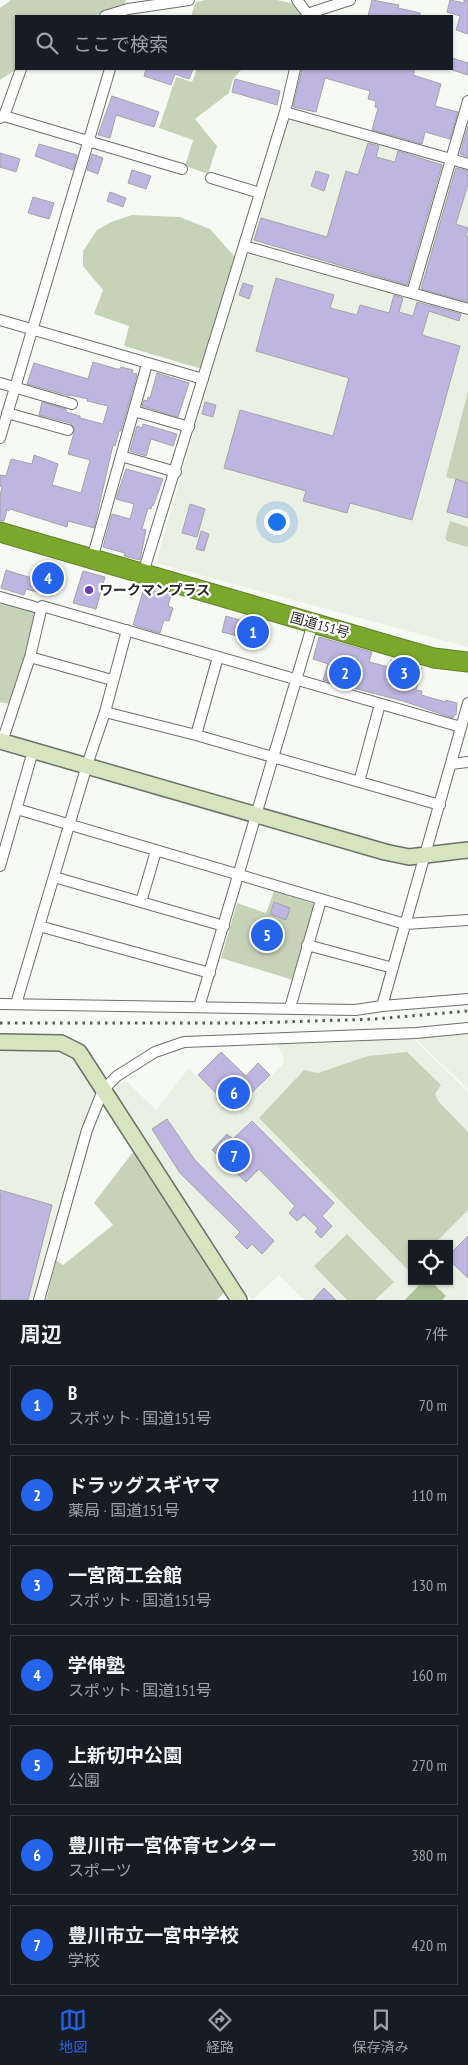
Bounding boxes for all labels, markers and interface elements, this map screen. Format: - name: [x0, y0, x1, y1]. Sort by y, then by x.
- search box: [15, 15, 453, 70]
- icon: search: [33, 29, 61, 57]
- text: ここで検索: [73, 32, 168, 56]
- your location: [264, 509, 290, 535]
- pin: 4: [32, 559, 64, 597]
- place label: ワークマンプラス: [99, 581, 210, 599]
- marker: ワークマンプラス: [83, 584, 95, 596]
- street label: 国道151号: [288, 608, 352, 642]
- pin: 1: [237, 613, 269, 651]
- pin: 2: [329, 654, 361, 692]
- pin: 3: [388, 654, 420, 692]
- pin: 5: [251, 916, 283, 954]
- pin: 6: [218, 1074, 250, 1112]
- pin: 7: [218, 1137, 250, 1175]
- map controls: [408, 1240, 453, 1285]
- button: locate: [408, 1240, 453, 1285]
- text: 周辺: [20, 1321, 62, 1348]
- text: 7件: [425, 1324, 448, 1344]
- text: B: [68, 1381, 77, 1405]
- text: 1: [33, 1395, 41, 1415]
- text: 70 m: [419, 1395, 447, 1415]
- text: スポット · 国道151号: [68, 1408, 212, 1428]
- text: ドラッグスギヤマ: [68, 1473, 220, 1497]
- text: 2: [33, 1485, 41, 1505]
- text: 110 m: [412, 1485, 447, 1505]
- text: 薬局 · 国道151号: [68, 1500, 180, 1520]
- text: 一宮商工会館: [68, 1563, 182, 1587]
- text: 3: [33, 1575, 41, 1595]
- text: 130 m: [412, 1575, 447, 1595]
- text: スポット · 国道151号: [68, 1590, 212, 1610]
- text: 学伸塾: [68, 1653, 125, 1677]
- text: 4: [33, 1665, 41, 1685]
- text: 160 m: [412, 1665, 447, 1685]
- text: スポット · 国道151号: [68, 1680, 212, 1700]
- text: 上新切中公園: [68, 1743, 182, 1767]
- text: 5: [33, 1755, 41, 1775]
- text: 270 m: [412, 1755, 447, 1775]
- text: 公園: [68, 1770, 100, 1790]
- text: 豊川市一宮体育センター: [68, 1833, 277, 1857]
- text: 6: [33, 1845, 41, 1865]
- text: 380 m: [412, 1845, 447, 1865]
- text: スポーツ: [68, 1860, 132, 1880]
- text: 豊川市立一宮中学校: [68, 1923, 239, 1947]
- text: 7: [33, 1935, 41, 1955]
- text: 420 m: [412, 1935, 447, 1955]
- text: 学校: [68, 1950, 100, 1970]
- tab: 地図: [59, 2006, 87, 2056]
- tab: 経路: [206, 2006, 234, 2056]
- tab: 保存済み: [353, 2006, 409, 2056]

